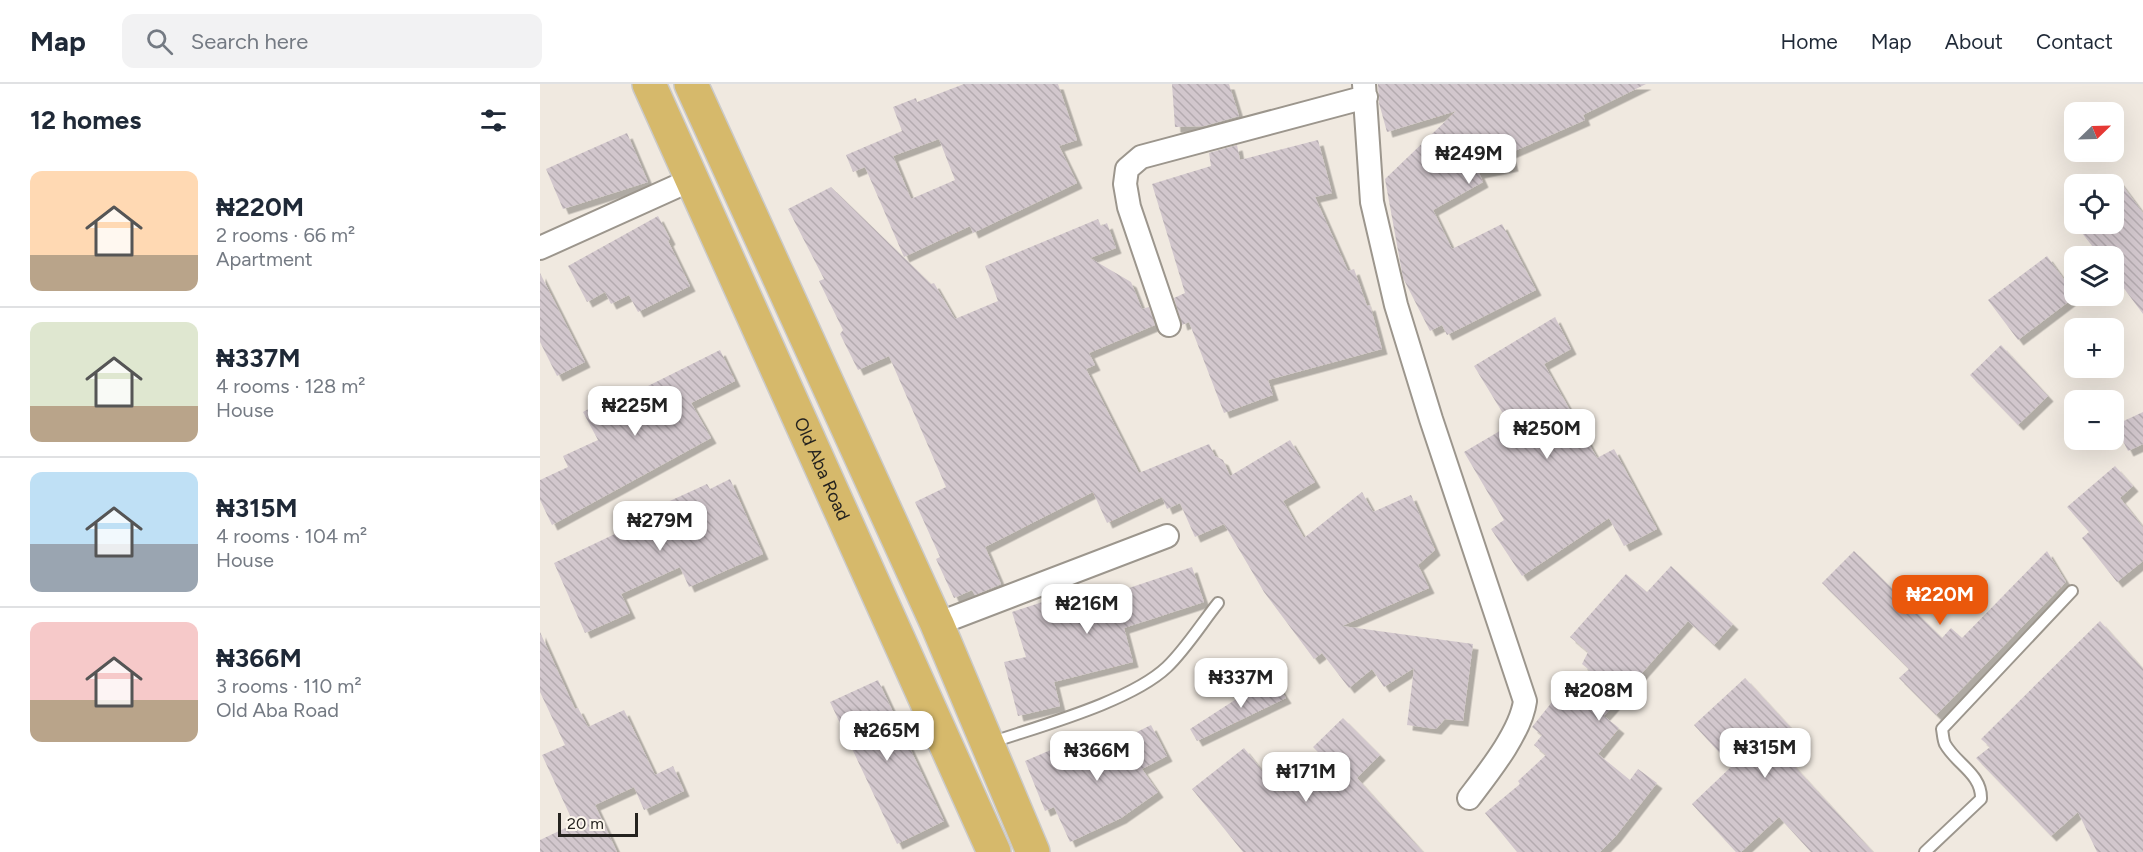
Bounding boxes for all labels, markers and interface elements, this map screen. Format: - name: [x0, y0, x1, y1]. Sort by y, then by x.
- search box: [122, 14, 542, 68]
- text: Map: [30, 24, 86, 58]
- icon: search: [143, 25, 176, 58]
- text: Search here: [191, 28, 308, 55]
- text: Home: [1781, 29, 1838, 54]
- text: Map: [1871, 29, 1912, 54]
- text: About: [1945, 29, 2003, 54]
- text: Contact: [2036, 29, 2113, 54]
- north arrow: [2064, 102, 2124, 162]
- map controls: [2064, 102, 2124, 450]
- text: 12 homes: [30, 104, 141, 136]
- icon: filters: [477, 104, 510, 137]
- pin: ₦249M: [1427, 134, 1511, 185]
- text: ₦249M: [1435, 141, 1503, 165]
- button: locate: [2064, 174, 2124, 234]
- text: ₦220M: [216, 191, 304, 223]
- icon: home: [78, 195, 150, 267]
- text: 2 rooms · 66 m²: [216, 223, 355, 247]
- button: layers: [2064, 246, 2124, 306]
- text: Apartment: [216, 247, 313, 271]
- button: +: [2064, 318, 2124, 378]
- text: ₦337M: [216, 342, 300, 374]
- icon: home: [78, 346, 150, 418]
- text: 4 rooms · 128 m²: [216, 374, 366, 398]
- pin: ₦225M: [593, 386, 677, 437]
- button: −: [2064, 390, 2124, 450]
- text: ₦225M: [602, 393, 668, 417]
- text: House: [216, 398, 274, 422]
- pin: ₦250M: [1505, 409, 1589, 460]
- street label: Old Aba Road: [789, 414, 855, 524]
- text: ₦250M: [1513, 416, 1581, 440]
- text: ₦315M: [216, 492, 298, 524]
- icon: home: [78, 496, 150, 568]
- pin: ₦279M: [618, 501, 702, 552]
- text: ₦279M: [627, 508, 693, 532]
- text: 4 rooms · 104 m²: [216, 524, 367, 548]
- text: House: [216, 548, 274, 572]
- pin: ₦220M: [1898, 575, 1982, 626]
- text: ₦220M: [1906, 582, 1974, 606]
- pin: ₦216M: [1045, 584, 1129, 635]
- text: ₦216M: [1055, 591, 1119, 615]
- text: ₦366M: [216, 642, 302, 674]
- icon: home: [78, 646, 150, 718]
- pin: ₦337M: [1199, 658, 1283, 709]
- text: ₦337M: [1209, 665, 1273, 689]
- pin: ₦208M: [1557, 671, 1641, 722]
- text: 3 rooms · 110 m²: [216, 674, 362, 698]
- text: ₦208M: [1565, 678, 1633, 702]
- text: Old Aba Road: [216, 698, 339, 722]
- pin: ₦265M: [845, 711, 929, 762]
- text: ₦265M: [854, 718, 920, 742]
- pin: ₦315M: [1723, 728, 1807, 779]
- pin: ₦366M: [1055, 731, 1139, 782]
- text: ₦315M: [1734, 735, 1796, 759]
- text: ₦366M: [1064, 738, 1130, 762]
- pin: ₦171M: [1264, 752, 1348, 803]
- text: ₦171M: [1276, 759, 1336, 783]
- scale bar: [558, 810, 638, 838]
- text: 20 m: [567, 814, 604, 833]

